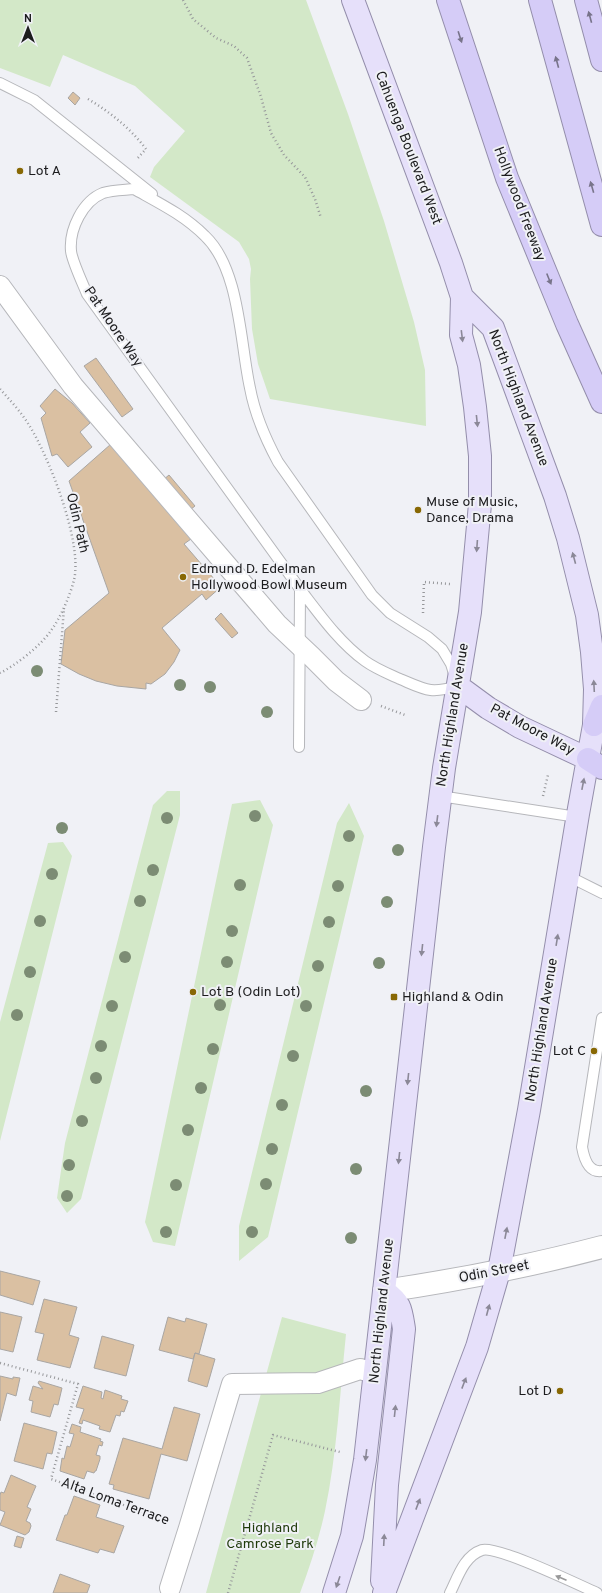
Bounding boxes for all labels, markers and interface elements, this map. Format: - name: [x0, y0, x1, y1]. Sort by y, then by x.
- north arrow: [8, 8, 48, 48]
- one-way arrow: [587, 10, 593, 22]
- text: N: [24, 12, 32, 26]
- one-way arrow: [457, 31, 463, 43]
- one-way arrow: [553, 56, 559, 68]
- street label: Cahuenga Boulevard West: [371, 69, 445, 227]
- street label: Hollywood Freeway: [489, 144, 549, 264]
- place label: Lot A: [28, 163, 61, 180]
- marker: Lot A: [15, 166, 25, 176]
- one-way arrow: [588, 181, 594, 194]
- one-way arrow: [546, 273, 552, 285]
- street label: Pat Moore Way: [80, 284, 146, 370]
- street label: North Highland Avenue: [484, 327, 552, 469]
- one-way arrow: [459, 330, 465, 342]
- one-way arrow: [474, 415, 480, 427]
- street label: Odin Path: [62, 491, 92, 555]
- place label: Muse of Music, Dance, Drama: [426, 494, 518, 527]
- marker: Muse of Music, Dance, Drama: [413, 505, 423, 515]
- one-way arrow: [473, 540, 480, 552]
- one-way arrow: [571, 552, 577, 564]
- place label: Edmund D. Edelman Hollywood Bowl Museum: [191, 561, 347, 594]
- marker: Edmund D. Edelman Hollywood Bowl Museum: [178, 572, 188, 582]
- street label: North Highland Avenue: [433, 642, 473, 788]
- one-way arrow: [591, 680, 598, 692]
- street label: Pat Moore Way: [487, 701, 577, 759]
- one-way arrow: [581, 778, 587, 790]
- one-way arrow: [434, 815, 440, 827]
- one-way arrow: [554, 934, 560, 946]
- one-way arrow: [419, 944, 425, 956]
- street label: North Highland Avenue: [522, 957, 562, 1103]
- place label: Lot B (Odin Lot): [201, 984, 301, 1001]
- marker: Lot B (Odin Lot): [188, 987, 198, 997]
- place label: Highland & Odin: [402, 989, 504, 1006]
- marker: Highland & Odin: [389, 992, 399, 1002]
- place label: Lot C: [553, 1043, 586, 1060]
- marker: Lot C: [589, 1046, 599, 1056]
- one-way arrow: [405, 1073, 411, 1086]
- one-way arrow: [396, 1152, 402, 1164]
- one-way arrow: [504, 1227, 510, 1239]
- street label: North Highland Avenue: [366, 1238, 398, 1384]
- street label: Odin Street: [457, 1257, 531, 1287]
- one-way arrow: [485, 1304, 491, 1316]
- one-way arrow: [461, 1376, 467, 1388]
- place label: Lot D: [518, 1383, 552, 1400]
- marker: Lot D: [555, 1386, 565, 1396]
- one-way arrow: [392, 1405, 399, 1417]
- one-way arrow: [363, 1449, 369, 1461]
- street label: Alta Loma Terrace: [59, 1475, 171, 1529]
- one-way arrow: [415, 1498, 421, 1510]
- park label: Highland Camrose Park: [226, 1520, 314, 1553]
- one-way arrow: [381, 1534, 388, 1546]
- one-way arrow: [555, 1574, 567, 1580]
- one-way arrow: [335, 1576, 341, 1588]

